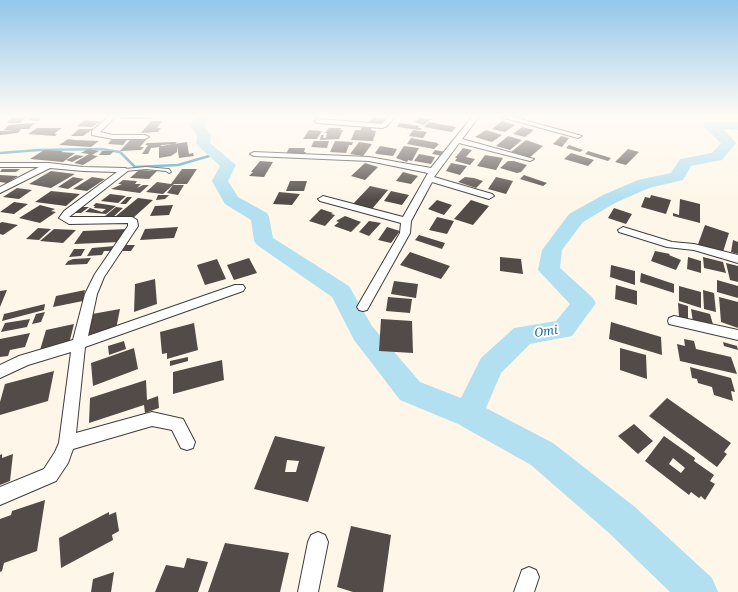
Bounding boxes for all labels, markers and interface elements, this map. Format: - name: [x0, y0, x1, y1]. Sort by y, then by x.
- water label: Omi: [533, 323, 559, 341]

